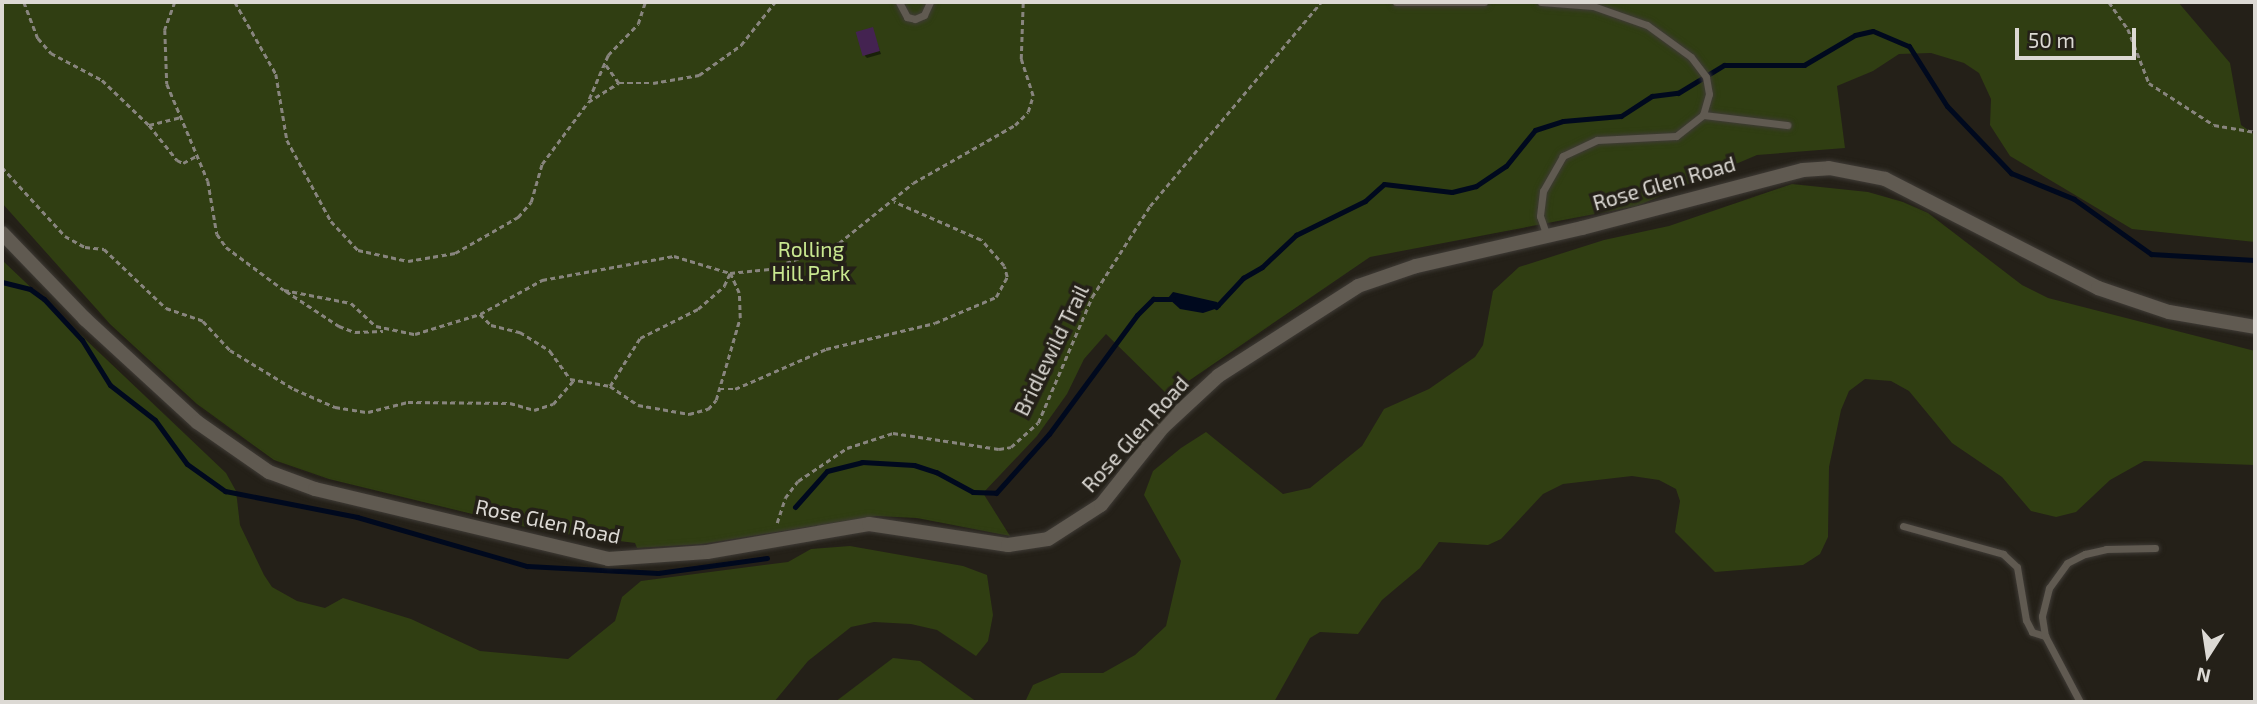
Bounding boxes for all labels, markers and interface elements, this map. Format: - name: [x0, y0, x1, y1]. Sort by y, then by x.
- scale bar: [2019, 14, 2140, 58]
- text: 50 m: [2028, 27, 2075, 52]
- street label: Rose Glen Road: [1590, 151, 1738, 215]
- park label: Rolling Hill Park: [771, 236, 851, 286]
- street label: Bridlewild Trail: [1008, 280, 1094, 420]
- street label: Rose Glen Road: [1076, 371, 1194, 497]
- street label: Rose Glen Road: [473, 493, 623, 549]
- north arrow: [2173, 620, 2243, 690]
- text: N: [2194, 663, 2213, 689]

